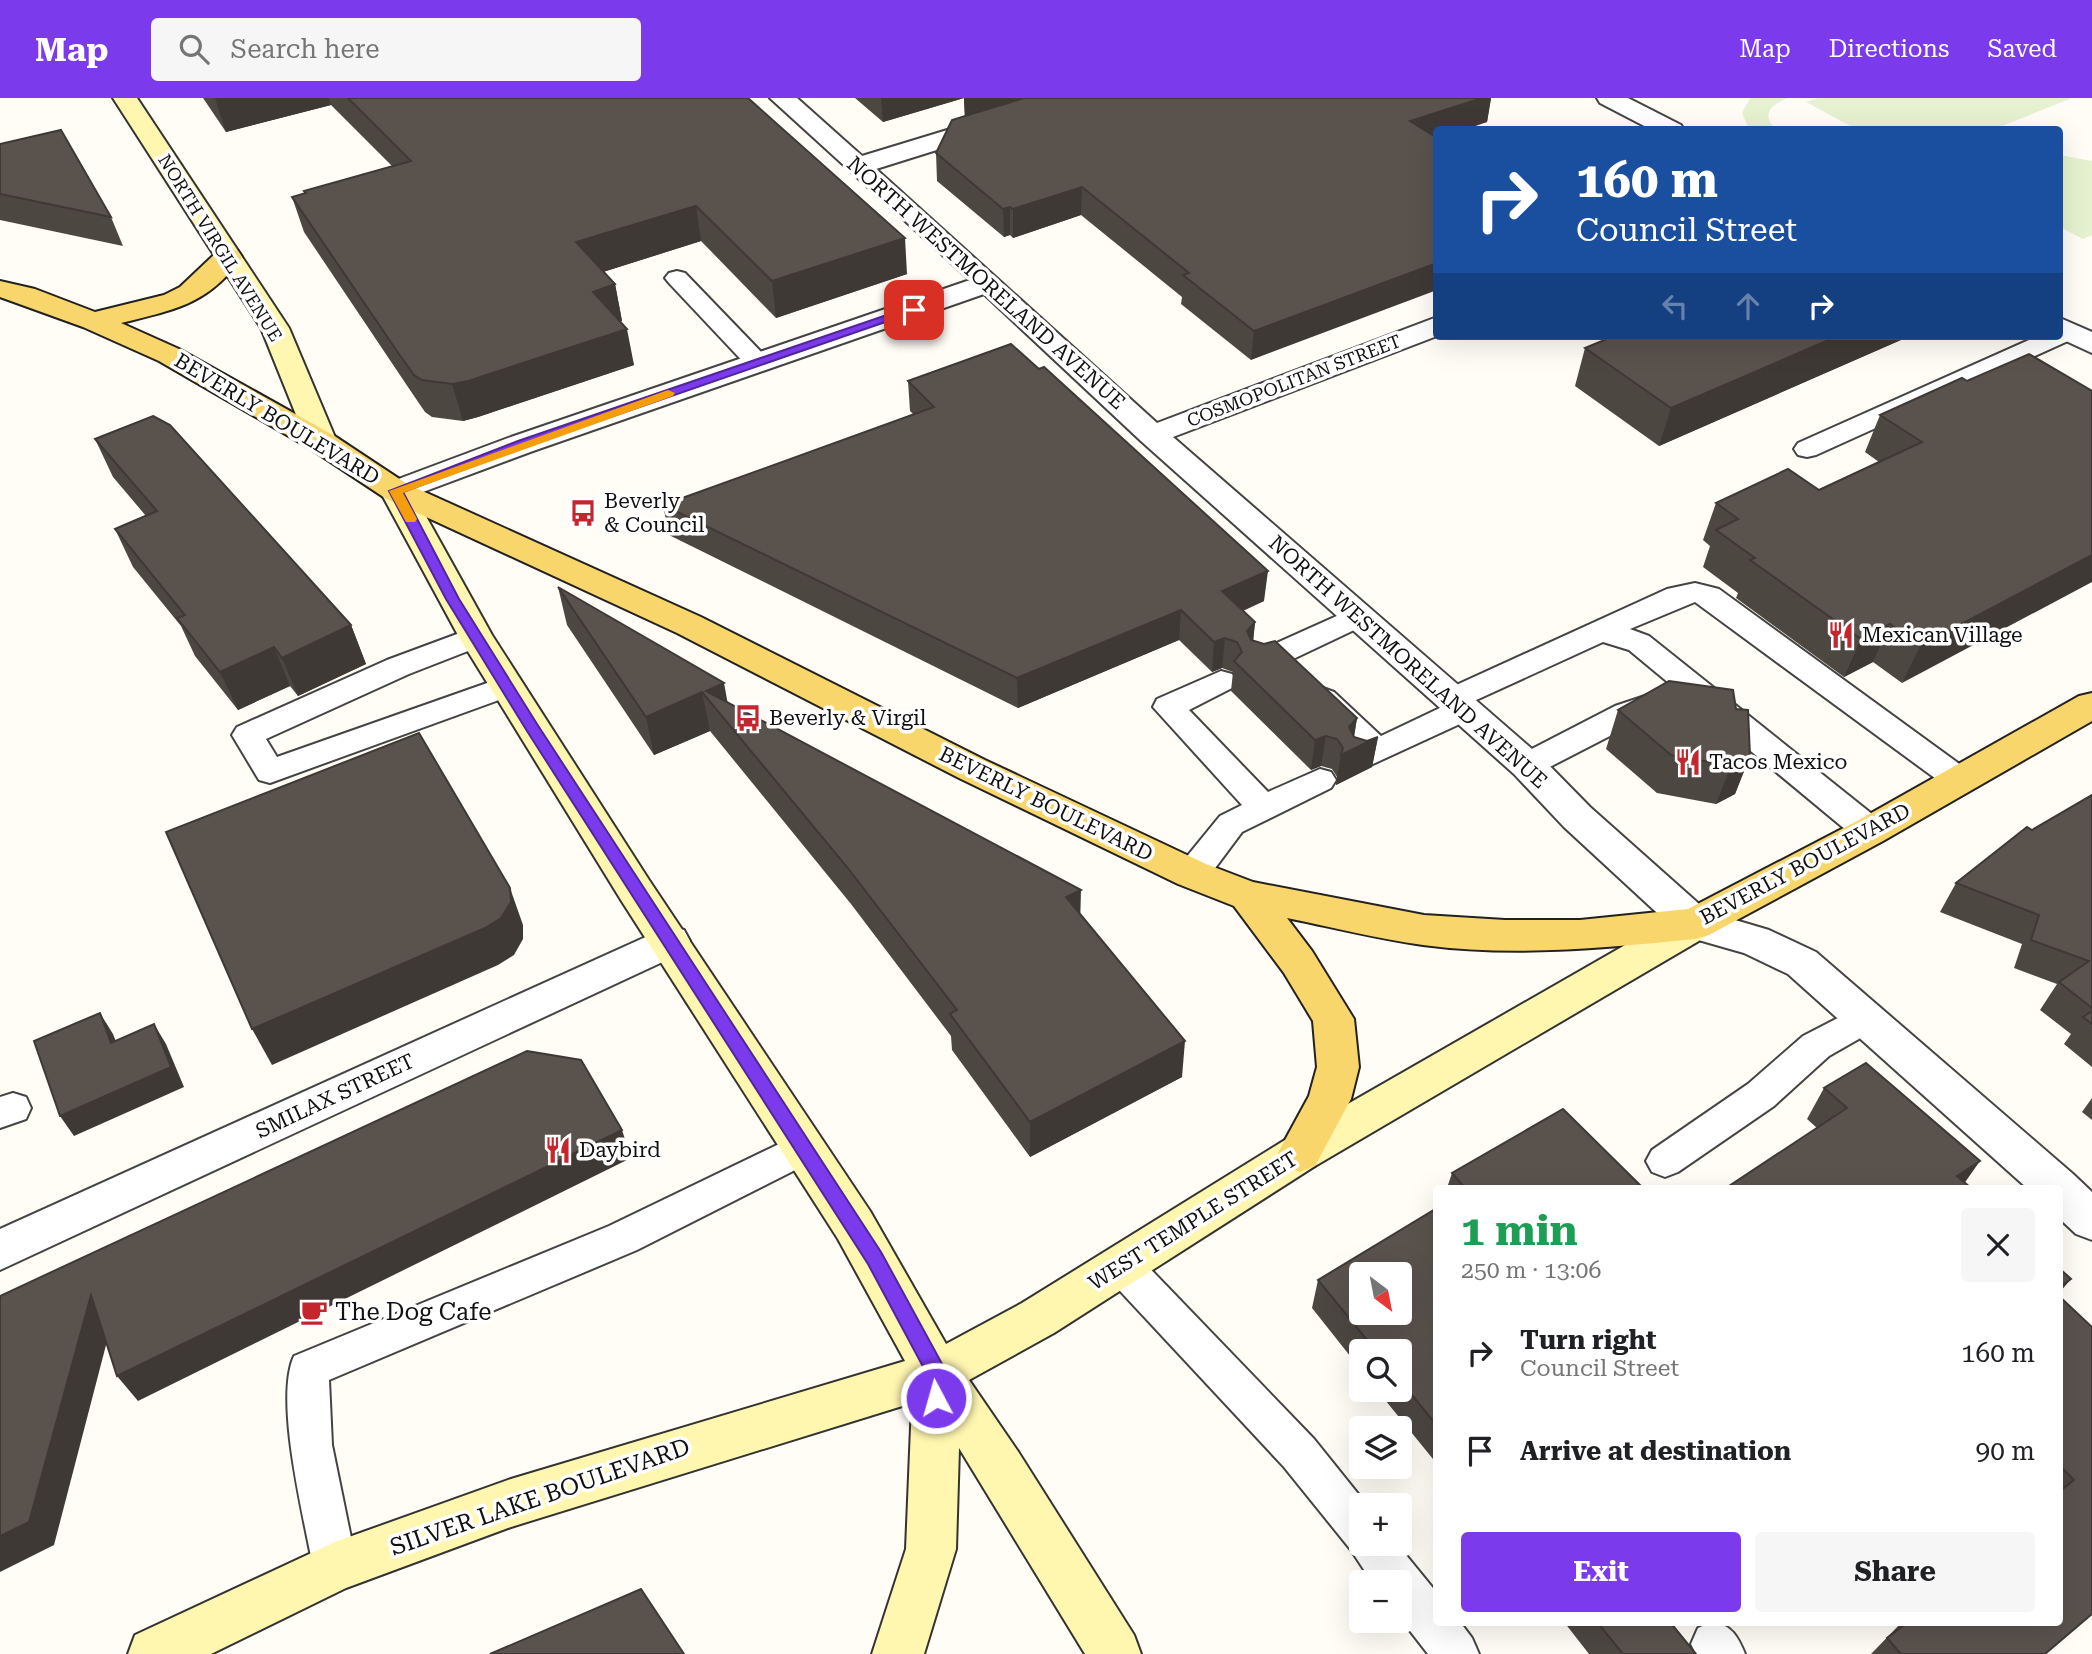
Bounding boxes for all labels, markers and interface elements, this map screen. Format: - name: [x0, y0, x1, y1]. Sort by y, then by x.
- search box: [151, 18, 641, 81]
- text: Map: [35, 30, 109, 69]
- icon: search: [175, 30, 213, 68]
- text: Search here: [231, 34, 380, 64]
- text: Map: [1739, 35, 1791, 63]
- text: Directions: [1829, 35, 1949, 63]
- text: Saved: [1987, 35, 2057, 63]
- street label: NORTH VIRGIL AVENUE: [154, 150, 287, 345]
- street label: NORTH WESTMORELAND AVENUE: [842, 152, 1130, 414]
- text: 160 m: [1576, 152, 1718, 209]
- icon: right: [1461, 154, 1552, 245]
- text: Council Street: [1576, 211, 1797, 249]
- pin: [884, 280, 944, 340]
- icon: left: [1656, 287, 1694, 325]
- icon: ahead: [1729, 287, 1767, 325]
- icon: right: [1802, 287, 1840, 325]
- icon: arrive: [895, 291, 933, 329]
- street label: COSMOPOLITAN STREET: [1184, 330, 1404, 431]
- street label: BEVERLY BOULEVARD: [170, 348, 384, 490]
- place label: Beverly & Council: [604, 489, 705, 537]
- bus stop icon: Beverly & Council: [568, 498, 598, 528]
- street label: NORTH WESTMORELAND AVENUE: [1264, 531, 1552, 793]
- restaurant icon: Mexican Village: [1826, 620, 1856, 650]
- place label: Mexican Village: [1862, 623, 2023, 647]
- bus stop icon: Beverly & Virgil: [733, 703, 763, 733]
- place label: Beverly & Virgil: [769, 706, 927, 730]
- street label: BEVERLY BOULEVARD: [935, 742, 1157, 866]
- restaurant icon: Tacos Mexico: [1673, 747, 1703, 777]
- place label: Tacos Mexico: [1709, 750, 1847, 774]
- street label: BEVERLY BOULEVARD: [1696, 798, 1914, 930]
- street label: SMILAX STREET: [252, 1049, 418, 1143]
- restaurant icon: Daybird: [543, 1135, 573, 1165]
- place label: Daybird: [579, 1138, 661, 1162]
- street label: WEST TEMPLE STREET: [1084, 1147, 1302, 1295]
- text: 1 min: [1461, 1206, 1578, 1255]
- button: close: [1961, 1208, 2035, 1282]
- text: 250 m · 13:06: [1461, 1257, 1601, 1284]
- north arrow: [1349, 1262, 1412, 1325]
- map controls: [1349, 1262, 1412, 1633]
- cafe icon: The Dog Cafe: [299, 1297, 329, 1327]
- place label: The Dog Cafe: [335, 1298, 491, 1326]
- text: Turn right: [1520, 1325, 1656, 1355]
- icon: right: [1461, 1334, 1499, 1372]
- text: 160 m: [1961, 1338, 2035, 1368]
- button: search: [1349, 1339, 1412, 1402]
- text: Council Street: [1520, 1355, 1679, 1382]
- position arrow: [899, 1361, 973, 1435]
- button: layers: [1349, 1416, 1412, 1479]
- street label: SILVER LAKE BOULEVARD: [386, 1432, 694, 1562]
- icon: arrive: [1461, 1432, 1499, 1470]
- text: Arrive at destination: [1520, 1436, 1791, 1466]
- text: 90 m: [1976, 1436, 2035, 1466]
- button: +: [1349, 1493, 1412, 1556]
- button: Exit: [1461, 1532, 1741, 1612]
- button: Share: [1755, 1532, 2035, 1612]
- button: −: [1349, 1570, 1412, 1633]

